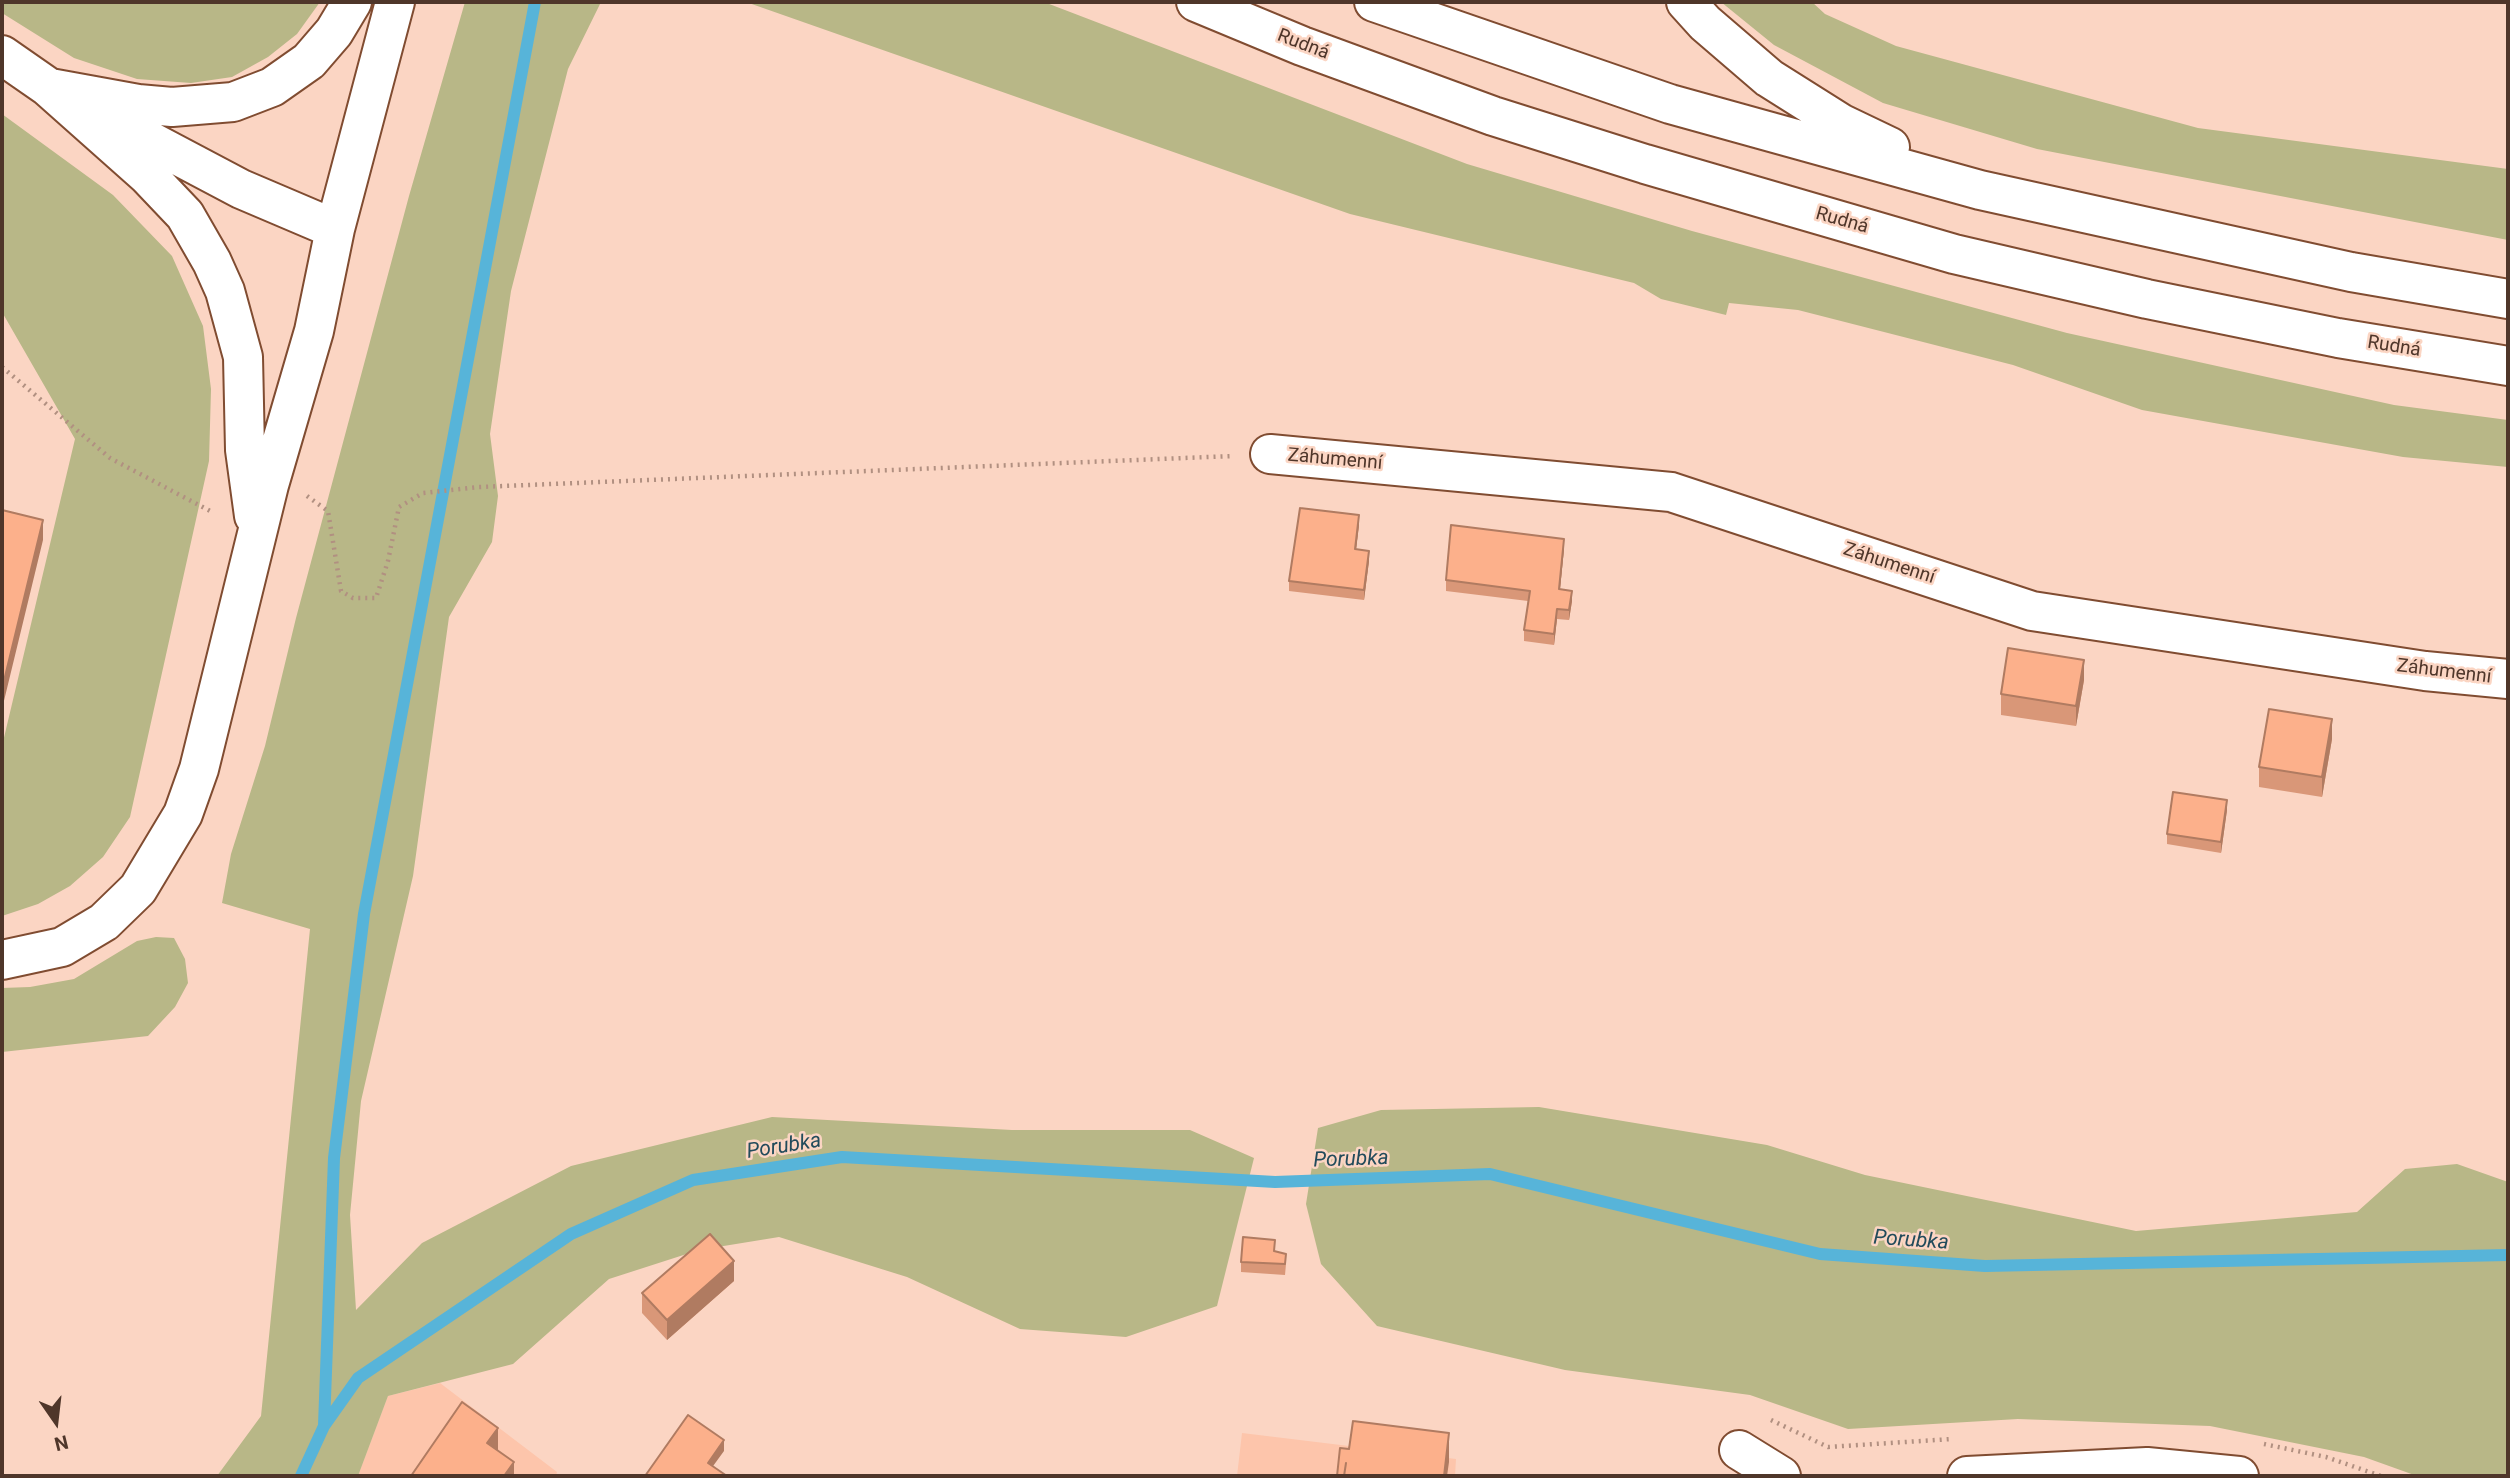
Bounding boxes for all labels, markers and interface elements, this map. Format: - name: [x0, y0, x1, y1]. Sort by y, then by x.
- street label: Rudná: [1274, 25, 1332, 65]
- street label: Rudná: [1813, 203, 1871, 239]
- street label: Rudná: [2366, 332, 2422, 362]
- street label: Záhumenní: [1287, 444, 1383, 476]
- street label: Záhumenní: [1840, 538, 1938, 590]
- street label: Záhumenní: [2395, 655, 2493, 689]
- water label: Porubka: [745, 1129, 823, 1165]
- water label: Porubka: [1313, 1146, 1389, 1174]
- water label: Porubka: [1873, 1226, 1949, 1256]
- north arrow: [21, 1387, 91, 1457]
- text: N: [52, 1430, 70, 1456]

